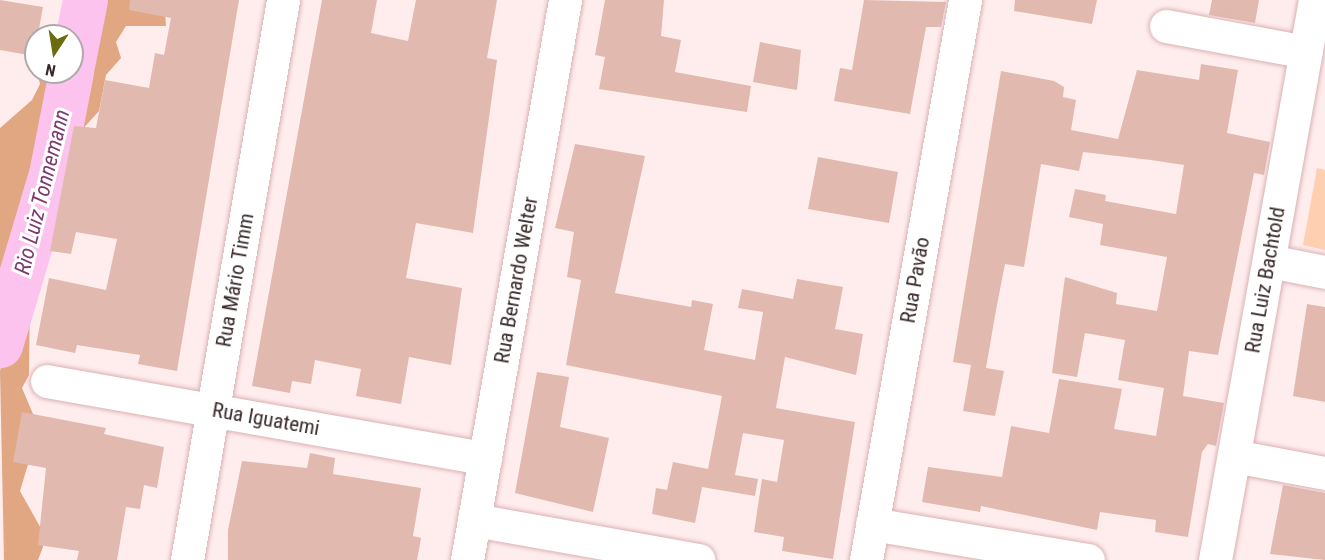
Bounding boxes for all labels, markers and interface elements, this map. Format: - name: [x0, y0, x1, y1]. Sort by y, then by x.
- north arrow: [24, 24, 84, 84]
- text: N: [44, 60, 57, 80]
- water label: Rio Luiz Tonnemann: [9, 107, 75, 277]
- street label: Rua Bernardo Welter: [489, 195, 543, 365]
- street label: Rua Luiz Bachtold: [1240, 205, 1290, 355]
- street label: Rua Mário Timm: [211, 211, 259, 349]
- street label: Rua Pavão: [895, 235, 935, 325]
- street label: Rua Iguatemi: [210, 397, 322, 441]

